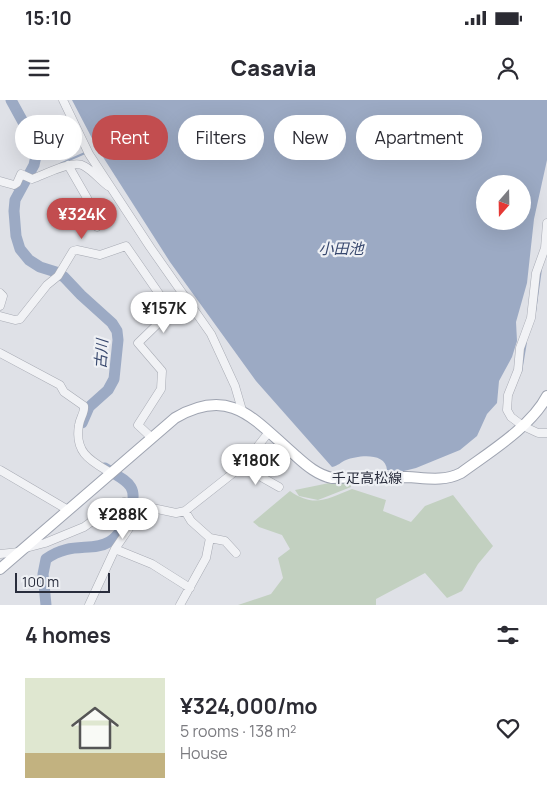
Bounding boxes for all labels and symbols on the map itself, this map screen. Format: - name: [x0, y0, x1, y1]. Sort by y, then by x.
- north arrow: [476, 175, 531, 230]
- pin: ¥324K: [47, 198, 117, 240]
- water label: 小田池: [318, 238, 365, 259]
- pin: ¥157K: [129, 292, 199, 334]
- water label: 古川: [89, 336, 113, 370]
- pin: ¥180K: [221, 444, 291, 486]
- street label: 千疋高松線: [332, 468, 402, 487]
- pin: ¥288K: [88, 498, 158, 540]
- scale bar: [15, 570, 110, 593]

